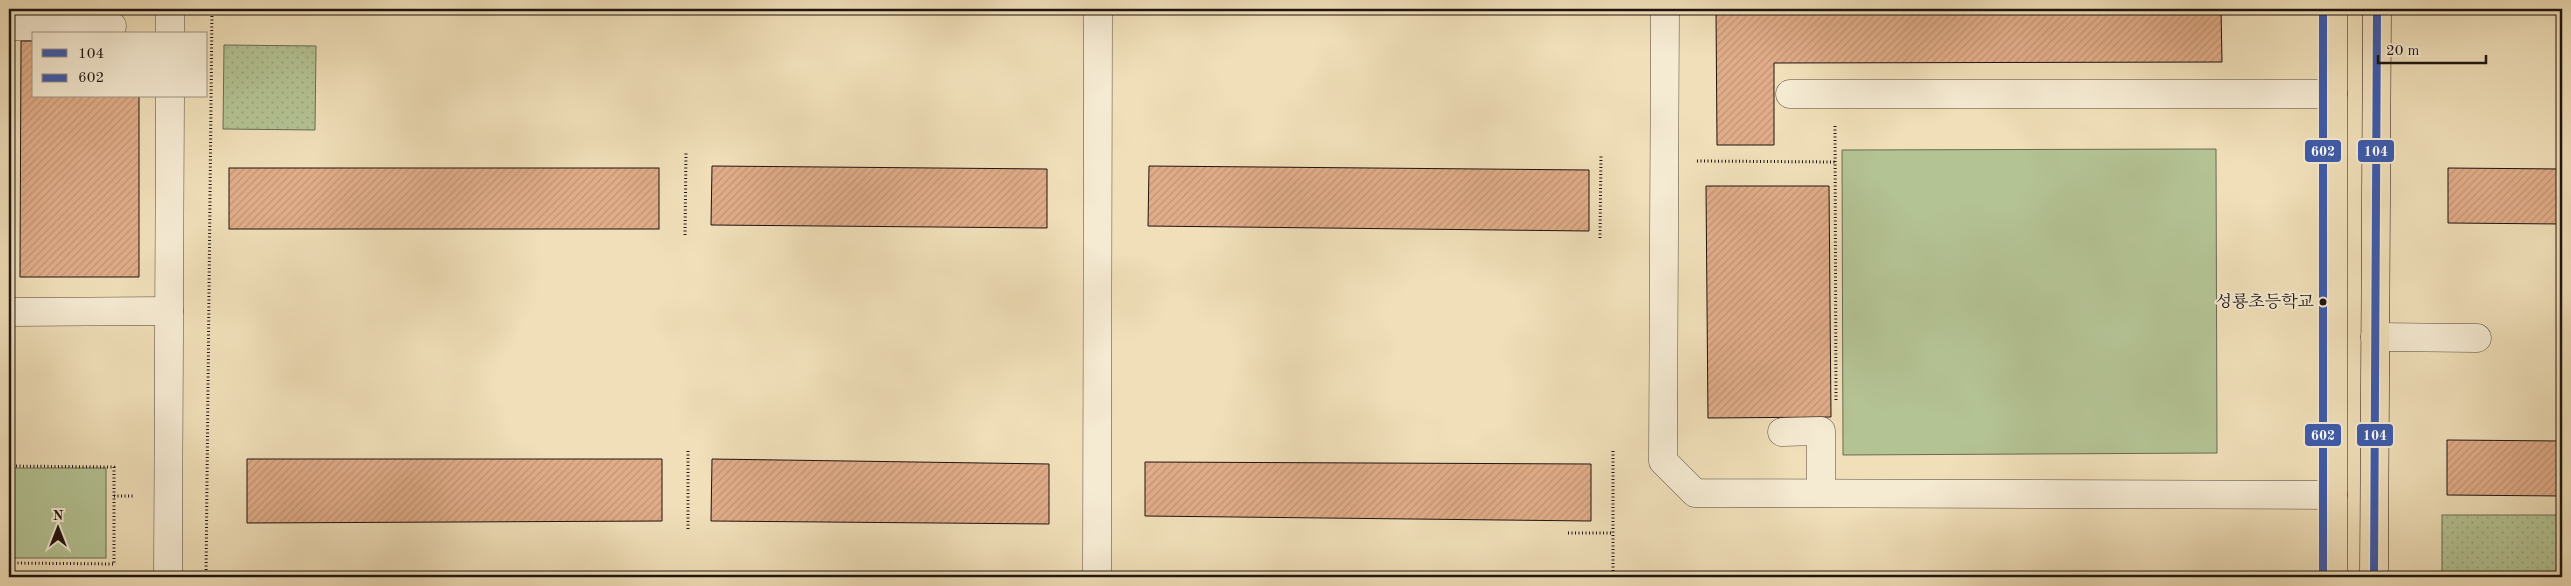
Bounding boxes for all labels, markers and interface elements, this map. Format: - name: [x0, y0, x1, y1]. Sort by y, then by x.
- legend: [32, 32, 208, 98]
- scale bar: [2378, 32, 2486, 64]
- text: 20 m: [2386, 44, 2420, 59]
- text: 104: [78, 47, 104, 62]
- text: 602: [78, 71, 104, 86]
- line badge: 602: [2304, 139, 2342, 163]
- line badge: 104: [2357, 139, 2395, 163]
- text: 602: [2311, 145, 2335, 159]
- text: 104: [2364, 145, 2388, 159]
- place label: 성룡초등학교: [2215, 293, 2315, 311]
- marker: 성룡초등학교: [2318, 297, 2328, 307]
- line badge: 602: [2304, 423, 2342, 447]
- line badge: 104: [2356, 423, 2394, 447]
- text: 602: [2311, 429, 2335, 443]
- text: 104: [2363, 429, 2387, 443]
- north arrow: [32, 504, 82, 554]
- text: N: [53, 509, 64, 523]

